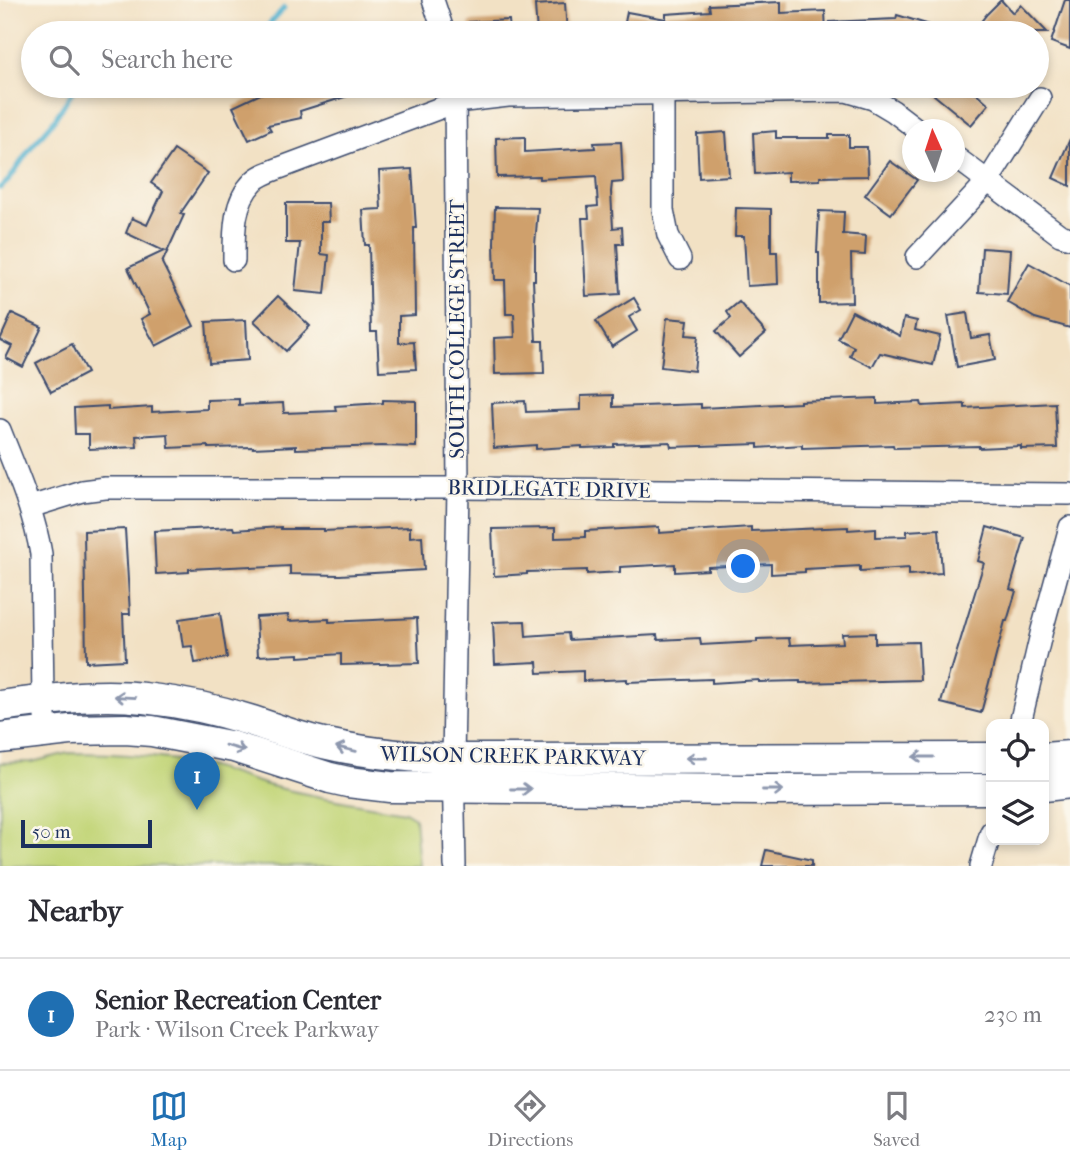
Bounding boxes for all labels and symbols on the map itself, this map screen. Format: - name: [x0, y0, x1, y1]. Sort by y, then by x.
- north arrow: [902, 119, 965, 182]
- street label: SOUTH COLLEGE STREET: [445, 198, 469, 459]
- street label: BRIDLEGATE DRIVE: [447, 475, 651, 503]
- your location: [726, 549, 760, 583]
- one-way arrow: [114, 690, 137, 703]
- one-way arrow: [335, 741, 358, 755]
- street label: WILSON CREEK PARKWAY: [379, 742, 647, 770]
- one-way arrow: [224, 743, 246, 756]
- one-way arrow: [912, 750, 935, 764]
- one-way arrow: [684, 751, 707, 765]
- pin: 1: [174, 752, 220, 810]
- one-way arrow: [510, 782, 533, 796]
- one-way arrow: [762, 783, 785, 797]
- scale bar: [21, 817, 152, 849]

